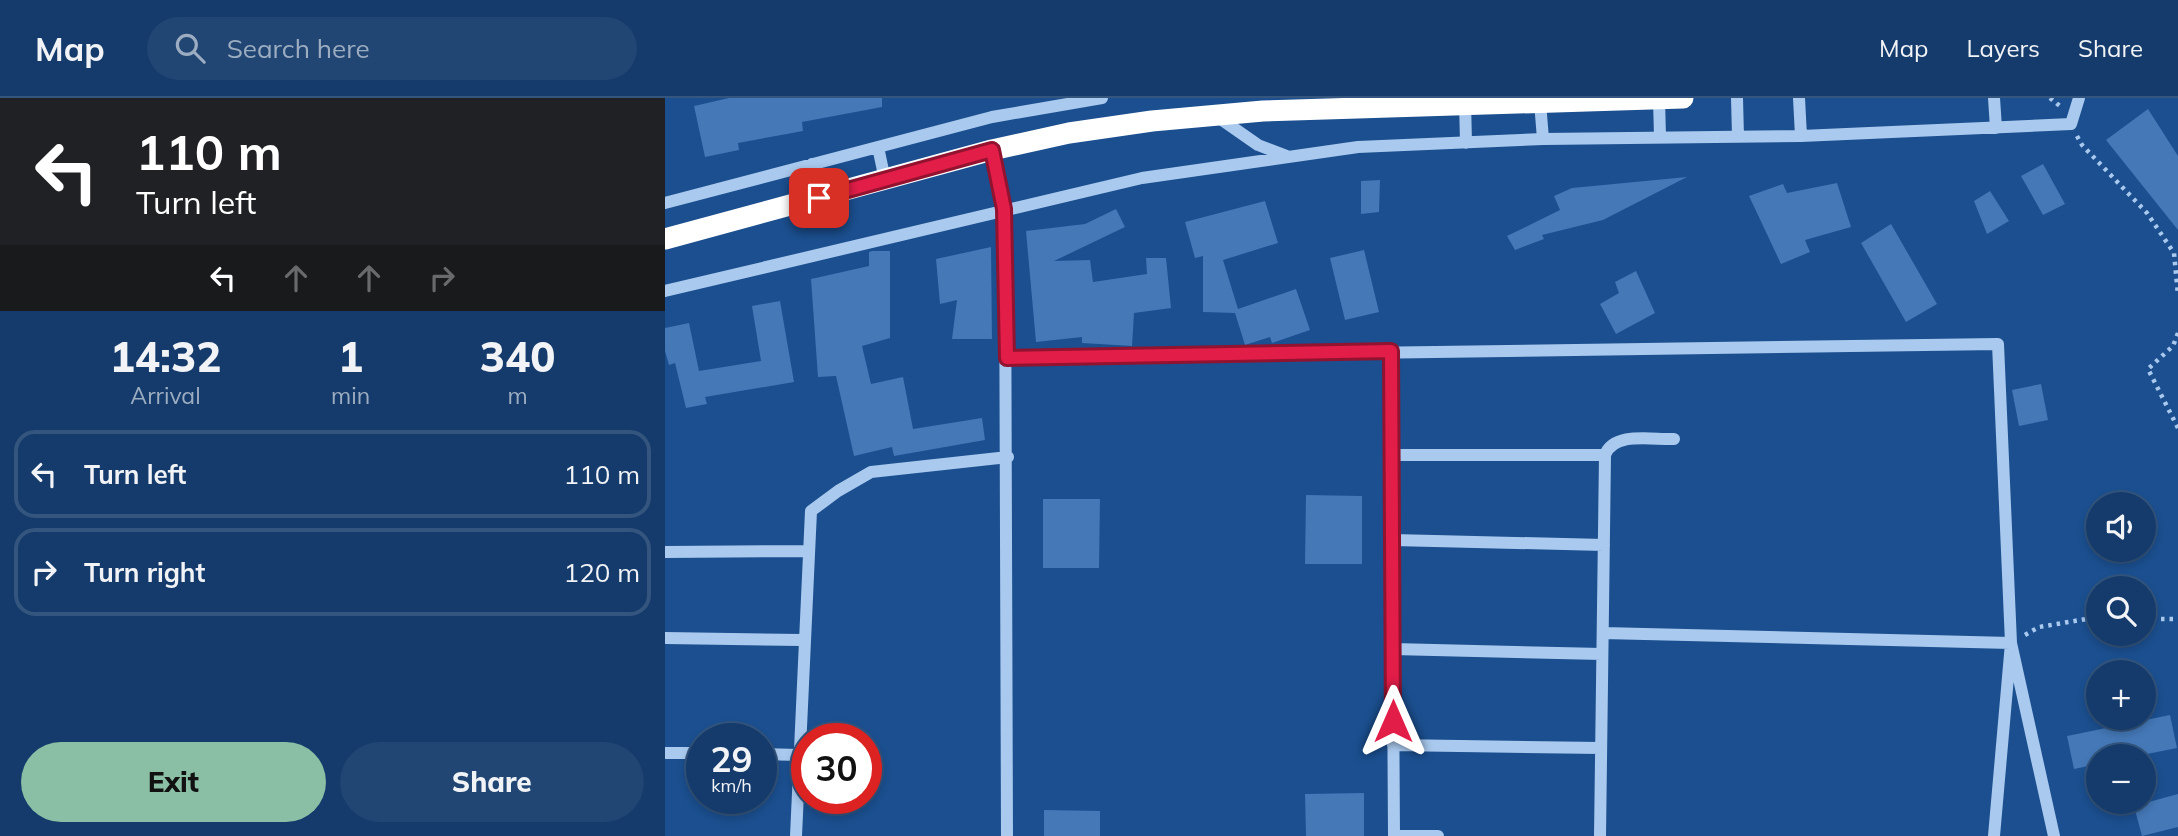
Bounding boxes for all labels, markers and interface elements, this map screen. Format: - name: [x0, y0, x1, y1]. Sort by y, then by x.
- search box: [147, 17, 637, 80]
- text: Map: [35, 28, 105, 69]
- icon: search: [171, 29, 209, 67]
- text: Search here: [227, 32, 370, 65]
- text: Map: [1879, 33, 1928, 63]
- text: Layers: [1966, 33, 2040, 63]
- text: Share: [2078, 33, 2143, 63]
- text: 110 m: [136, 121, 282, 182]
- icon: left: [21, 126, 112, 217]
- pin: [789, 168, 849, 228]
- icon: arrive: [800, 179, 838, 217]
- text: Turn left: [136, 182, 256, 222]
- icon: left: [204, 259, 242, 297]
- icon: ahead: [277, 259, 315, 297]
- icon: ahead: [350, 259, 388, 297]
- icon: right: [423, 259, 461, 297]
- text: 14:32: [110, 330, 221, 383]
- text: 1: [338, 330, 363, 383]
- text: 340: [480, 330, 555, 383]
- text: Arrival: [130, 381, 201, 410]
- text: min: [331, 381, 370, 410]
- text: m: [507, 381, 528, 410]
- icon: left: [25, 455, 63, 493]
- text: Turn left: [84, 458, 186, 491]
- text: 110 m: [564, 458, 640, 491]
- map controls: [2086, 492, 2156, 814]
- button: sound: [2086, 492, 2156, 562]
- icon: right: [25, 553, 63, 591]
- text: Turn right: [84, 556, 205, 589]
- text: 120 m: [564, 556, 640, 589]
- button: search: [2086, 576, 2156, 646]
- button: +: [2086, 660, 2156, 730]
- position arrow: [1356, 684, 1430, 758]
- speed limit sign: 30: [791, 723, 882, 814]
- text: 29: [710, 737, 753, 781]
- button: Exit: [21, 742, 326, 822]
- button: Share: [340, 742, 644, 822]
- button: −: [2086, 744, 2156, 814]
- text: km/h: [711, 774, 752, 797]

